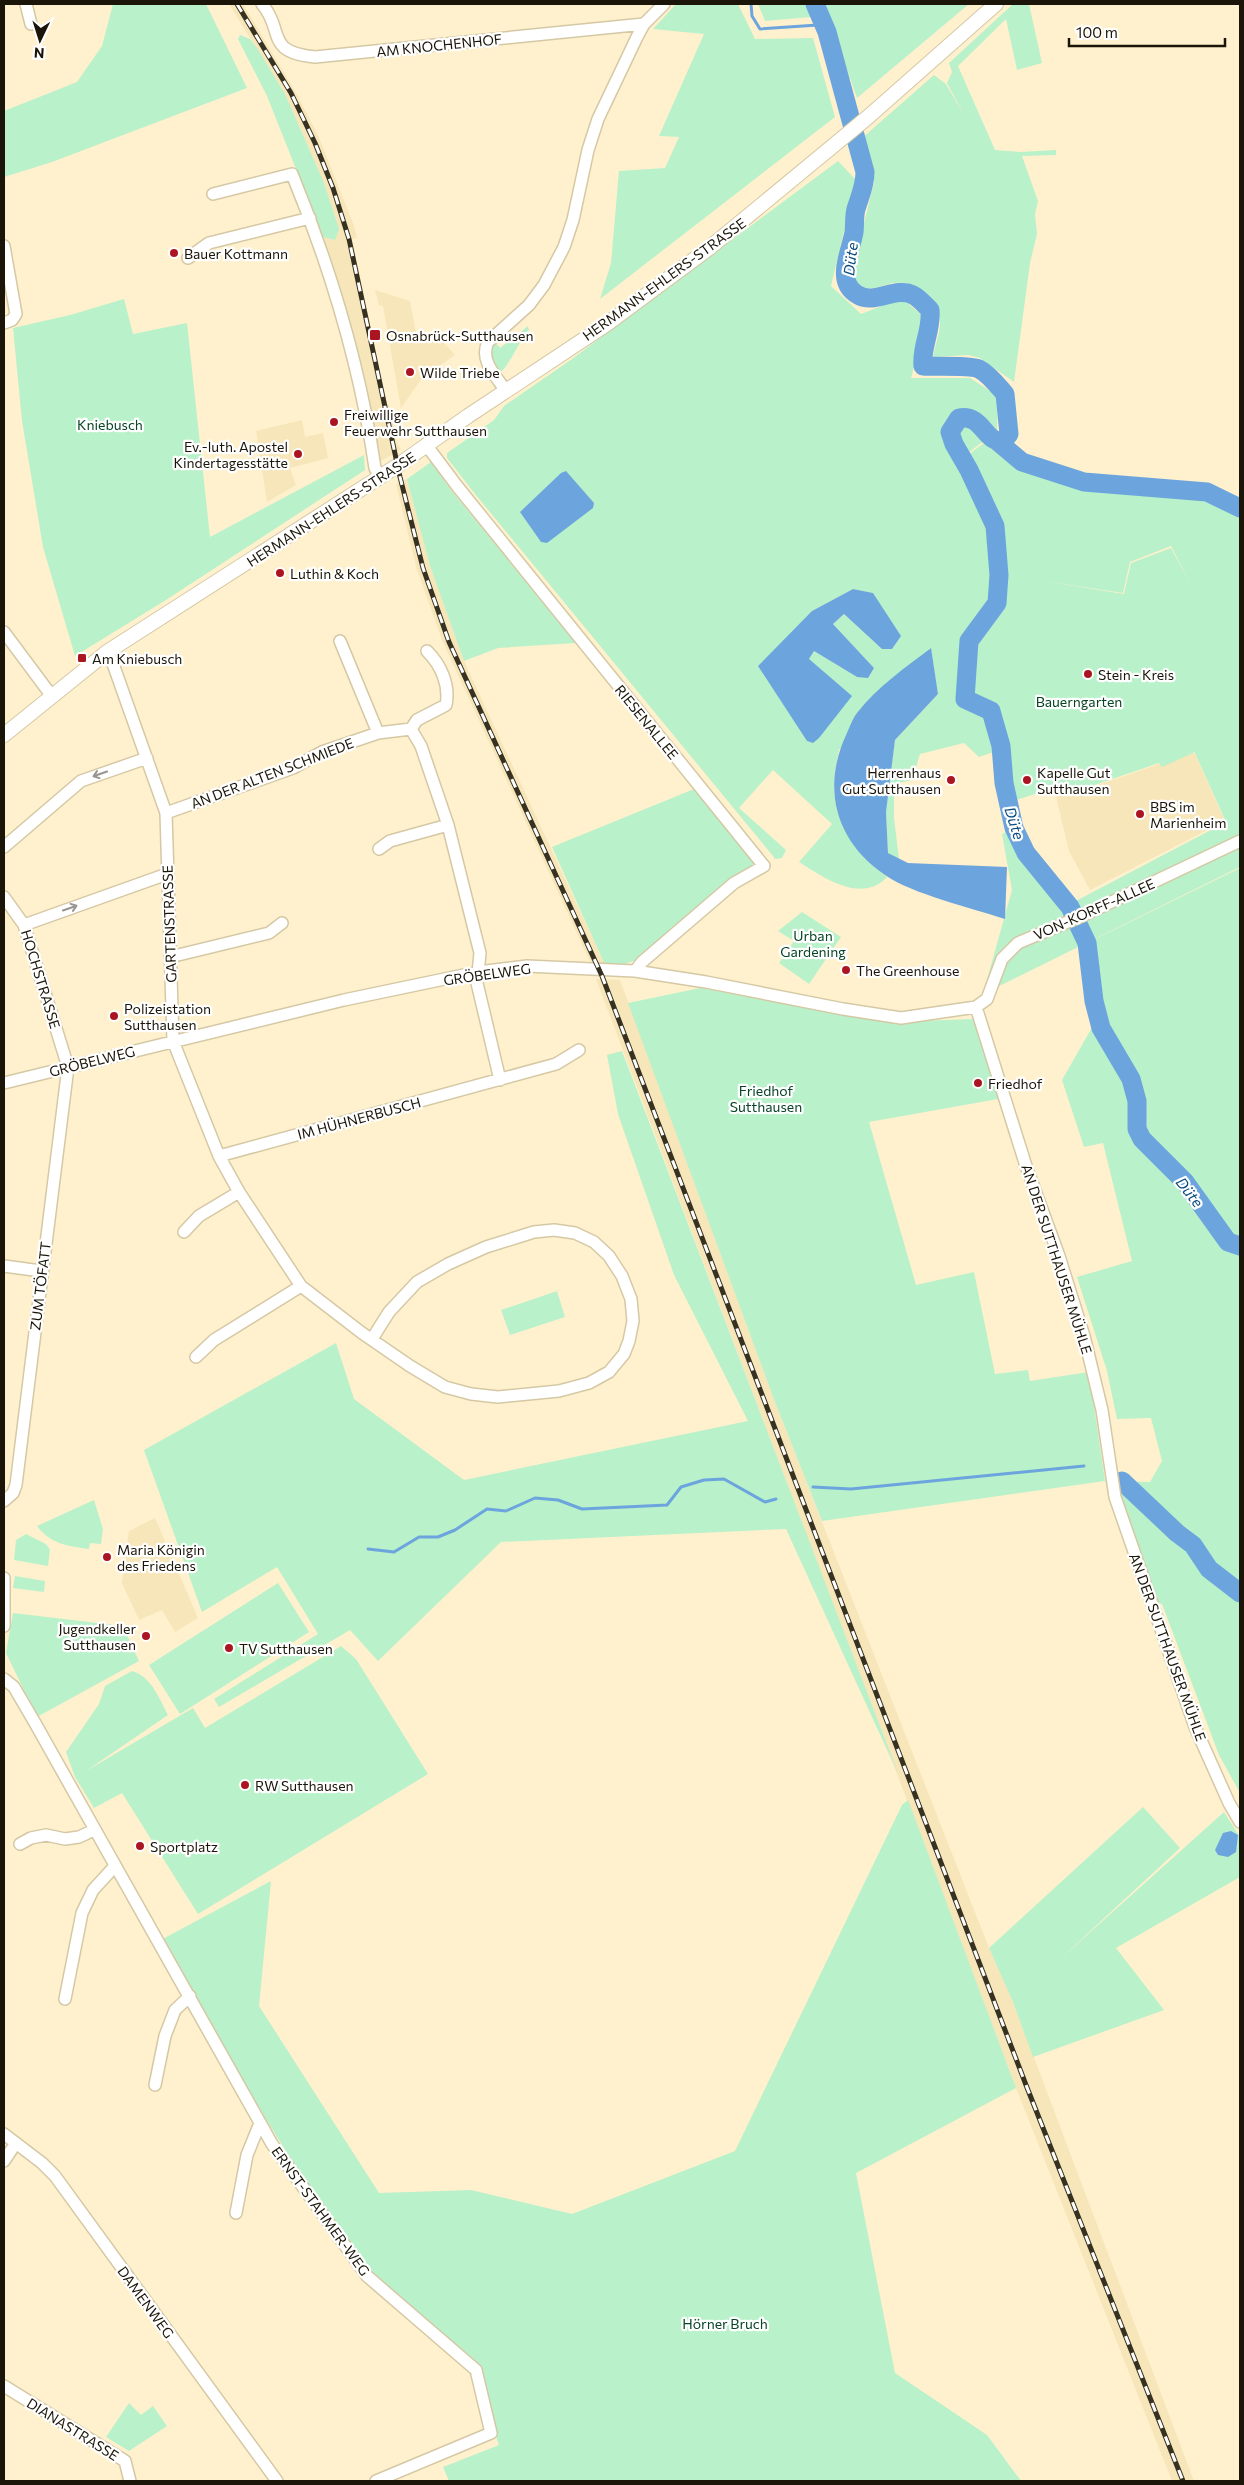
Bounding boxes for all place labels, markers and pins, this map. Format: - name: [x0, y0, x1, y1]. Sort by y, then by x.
- place label: Bauer Kottmann: [184, 245, 288, 262]
- marker: Bauer Kottmann: [168, 247, 180, 259]
- place label: Osnabrück-Sutthausen: [386, 327, 533, 344]
- marker: Osnabrück-Sutthausen: [368, 328, 382, 342]
- place label: Wilde Triebe: [420, 364, 500, 381]
- marker: Wilde Triebe: [404, 366, 416, 378]
- place label: Freiwillige Feuerwehr Sutthausen: [344, 406, 487, 439]
- marker: Freiwillige Feuerwehr Sutthausen: [328, 416, 340, 428]
- place label: Ev.-luth. Apostel Kindertagesstätte: [174, 438, 288, 471]
- marker: Ev.-luth. Apostel Kindertagesstätte: [292, 448, 304, 460]
- place label: Luthin & Koch: [290, 565, 379, 582]
- marker: Luthin & Koch: [274, 567, 286, 579]
- place label: Am Kniebusch: [92, 650, 182, 667]
- marker: Am Kniebusch: [76, 652, 88, 664]
- place label: Stein - Kreis: [1098, 666, 1174, 683]
- marker: Stein - Kreis: [1082, 668, 1094, 680]
- place label: Herrenhaus Gut Sutthausen: [842, 764, 941, 797]
- place label: Kapelle Gut Sutthausen: [1037, 764, 1111, 797]
- marker: Herrenhaus Gut Sutthausen: [945, 774, 957, 786]
- marker: Kapelle Gut Sutthausen: [1021, 774, 1033, 786]
- place label: BBS im Marienheim: [1150, 798, 1226, 831]
- marker: BBS im Marienheim: [1134, 808, 1146, 820]
- place label: The Greenhouse: [856, 962, 959, 979]
- marker: The Greenhouse: [840, 964, 852, 976]
- place label: Polizeistation Sutthausen: [124, 1000, 211, 1033]
- marker: Polizeistation Sutthausen: [108, 1010, 120, 1022]
- place label: Friedhof: [988, 1075, 1043, 1092]
- marker: Friedhof: [972, 1077, 984, 1089]
- place label: Maria Königin des Friedens: [117, 1541, 205, 1574]
- marker: Maria Königin des Friedens: [101, 1551, 113, 1563]
- place label: Jugendkeller Sutthausen: [58, 1620, 136, 1653]
- marker: Jugendkeller Sutthausen: [140, 1630, 152, 1642]
- place label: TV Sutthausen: [239, 1640, 333, 1657]
- marker: TV Sutthausen: [223, 1642, 235, 1654]
- place label: RW Sutthausen: [255, 1777, 354, 1794]
- marker: RW Sutthausen: [239, 1779, 251, 1791]
- place label: Sportplatz: [150, 1838, 218, 1855]
- marker: Sportplatz: [134, 1840, 146, 1852]

